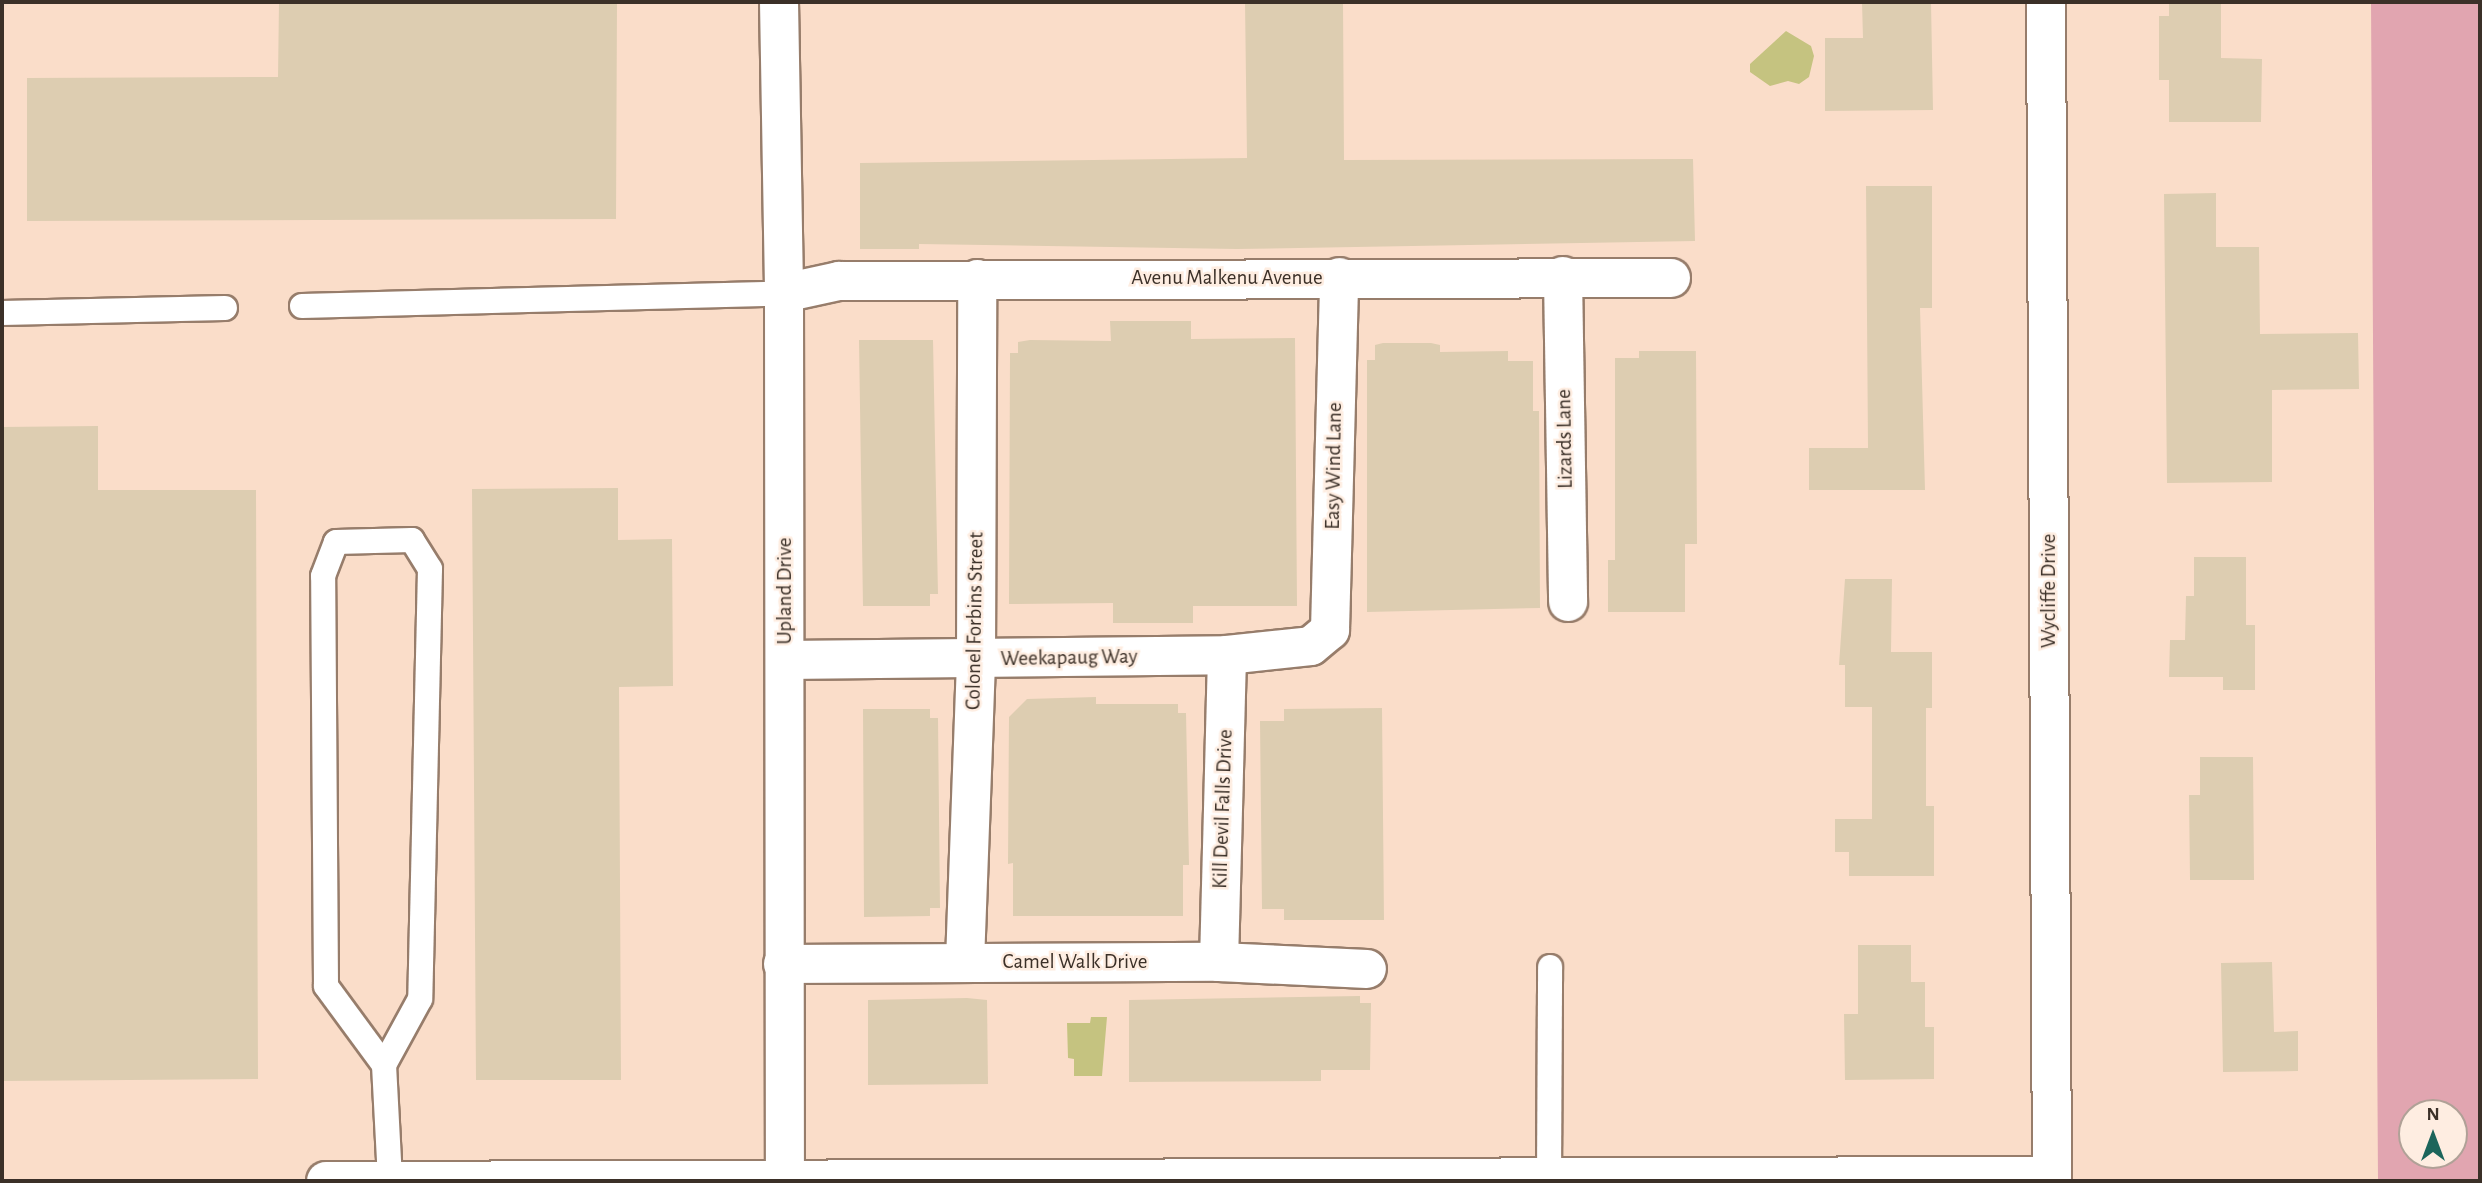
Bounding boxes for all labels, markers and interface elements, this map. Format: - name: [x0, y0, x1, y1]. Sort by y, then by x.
- street label: Avenu Malkenu Avenue: [1131, 265, 1323, 291]
- street label: Lizards Lane: [1552, 389, 1578, 489]
- street label: Easy Wind Lane: [1320, 402, 1348, 530]
- street label: Colonel Forbins Street: [961, 532, 989, 710]
- street label: Wycliffe Drive: [2036, 534, 2062, 648]
- street label: Upland Drive: [772, 538, 798, 644]
- street label: Weekapaug Way: [1000, 644, 1138, 672]
- street label: Kill Devil Falls Drive: [1208, 729, 1238, 889]
- street label: Camel Walk Drive: [1003, 949, 1147, 975]
- north arrow: [2398, 1099, 2468, 1169]
- text: N: [2426, 1105, 2440, 1124]

